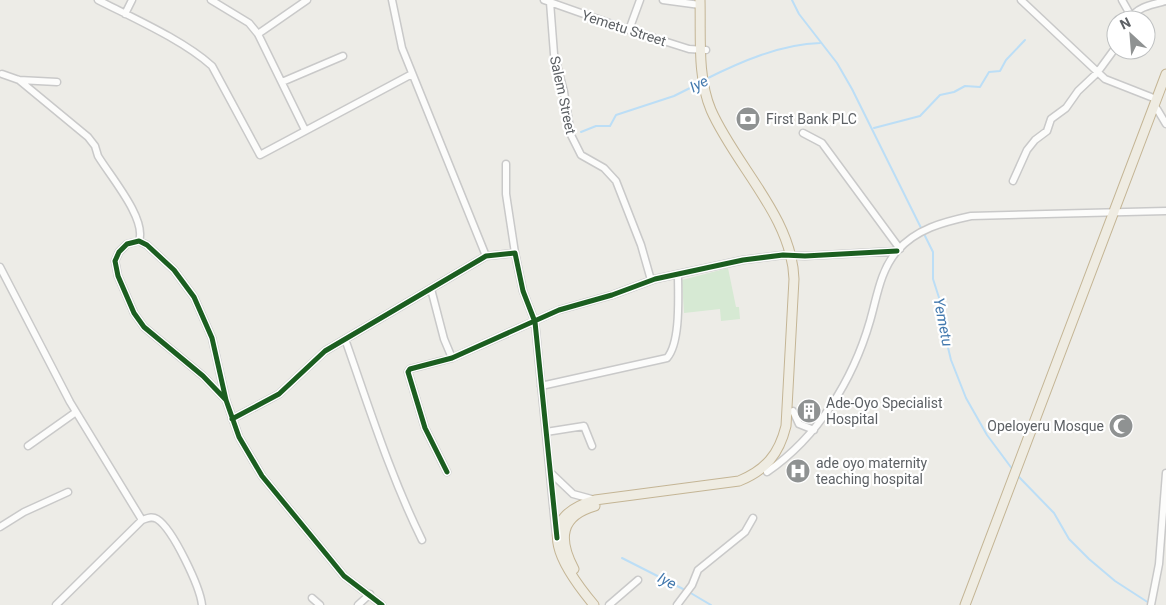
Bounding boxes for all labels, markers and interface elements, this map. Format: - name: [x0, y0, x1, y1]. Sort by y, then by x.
- street label: Yemetu Street: [580, 7, 669, 49]
- north arrow: [1106, 10, 1156, 60]
- text: N: [1117, 14, 1133, 33]
- street label: Salem Street: [547, 54, 579, 136]
- water label: Iye: [687, 72, 712, 96]
- bank icon: First Bank PLC: [735, 106, 761, 132]
- place label: First Bank PLC: [766, 111, 857, 127]
- water label: Yemetu: [929, 296, 957, 348]
- place label: Ade-Oyo Specialist Hospital: [826, 395, 943, 427]
- building icon: Ade-Oyo Specialist Hospital: [796, 398, 822, 424]
- mosque icon: Opeloyeru Mosque: [1108, 413, 1134, 439]
- place label: Opeloyeru Mosque: [987, 418, 1104, 434]
- place label: ade oyo maternity teaching hospital: [816, 455, 928, 487]
- hospital icon: ade oyo maternity teaching hospital: [785, 458, 811, 484]
- water label: Iye: [655, 569, 680, 593]

